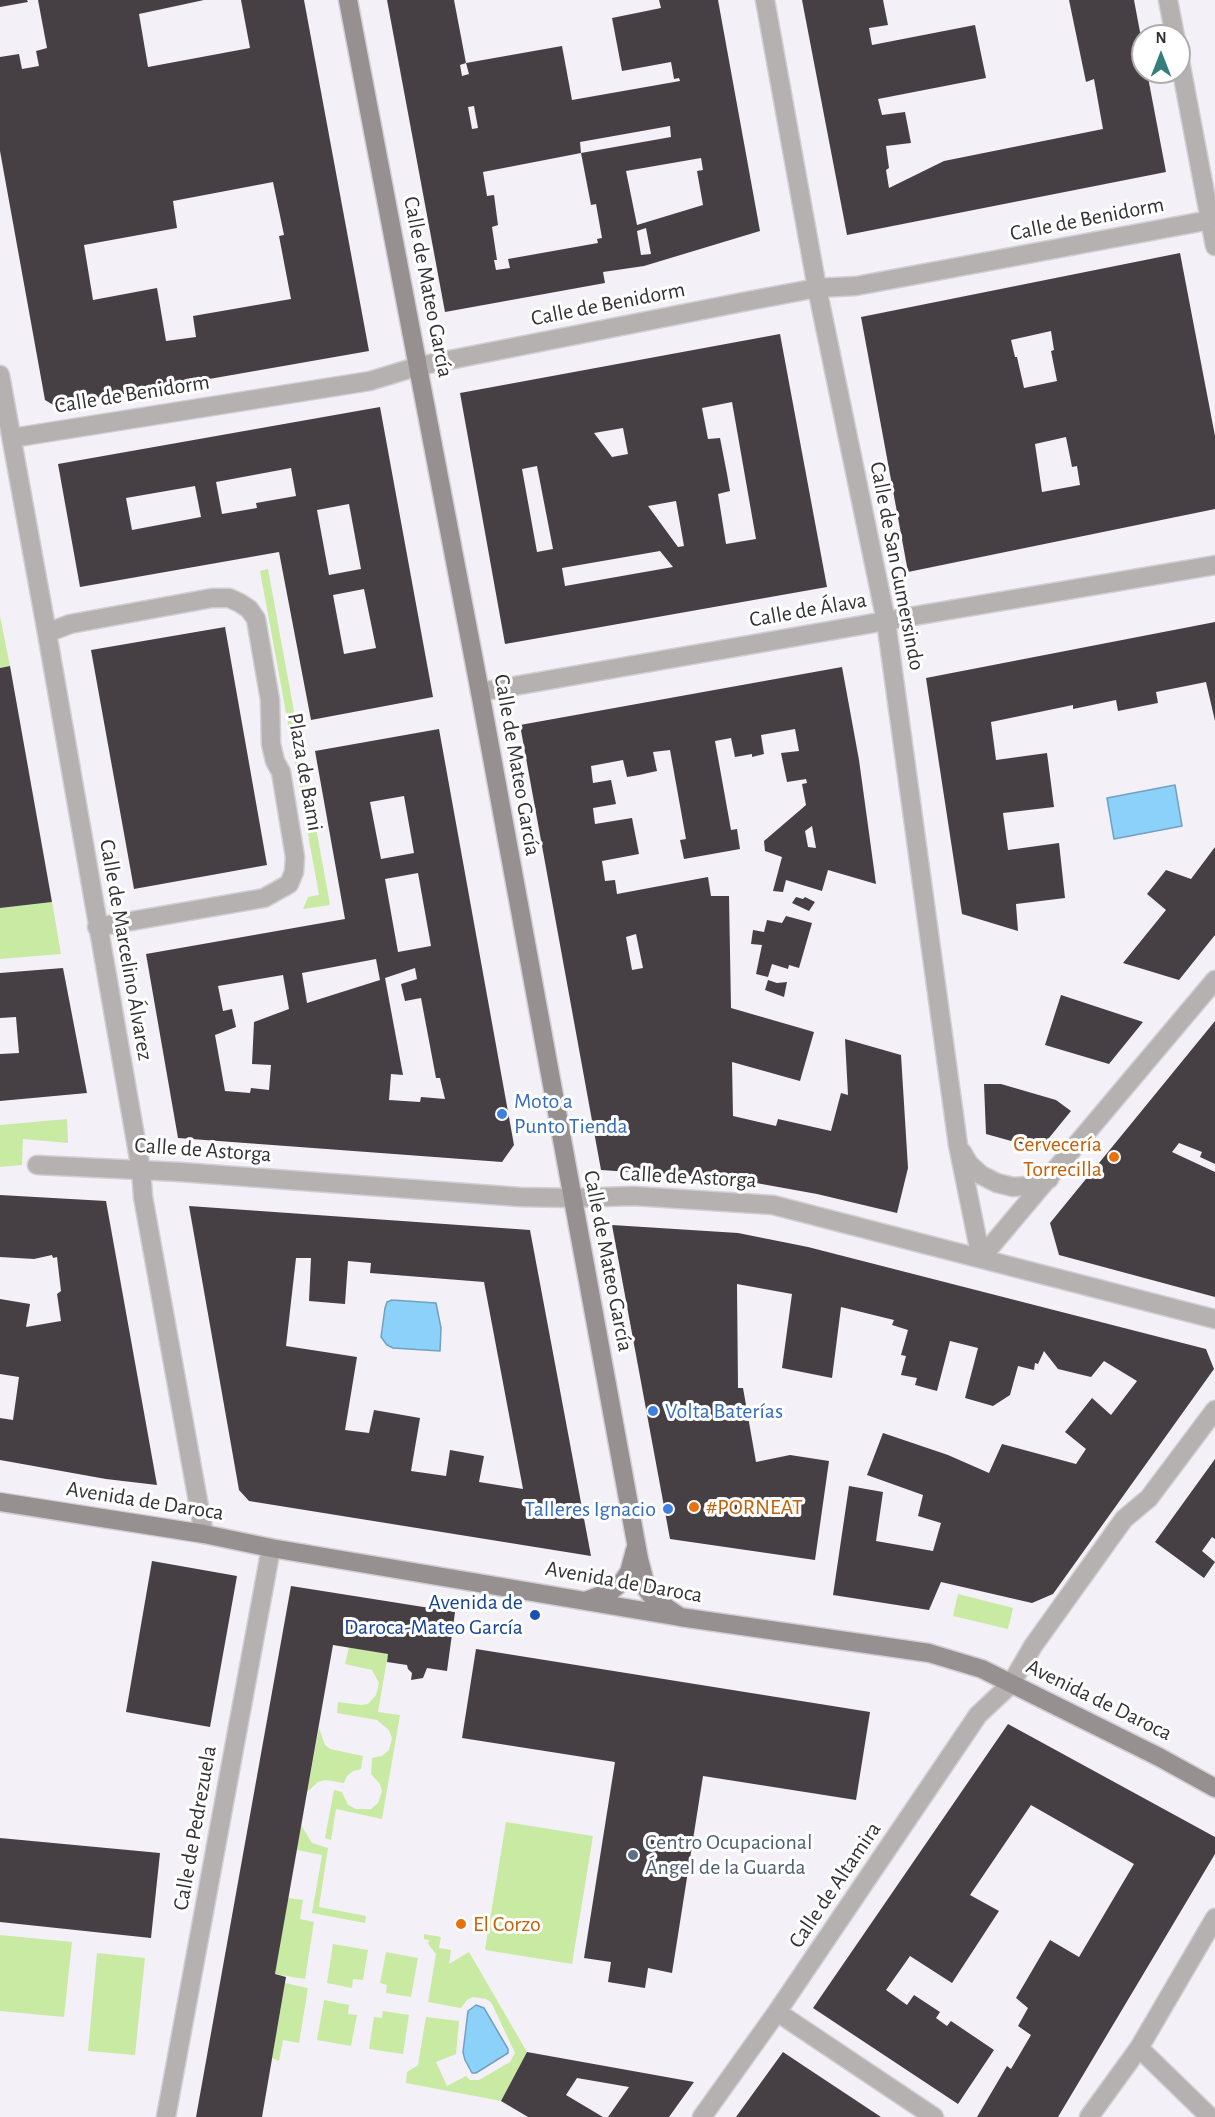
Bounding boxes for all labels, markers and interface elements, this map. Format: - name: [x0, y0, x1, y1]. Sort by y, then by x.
- north arrow: [1131, 24, 1191, 84]
- text: N: [1155, 30, 1167, 46]
- street label: Calle de Benidorm: [1008, 191, 1166, 247]
- street label: Calle de Mateo García: [397, 194, 459, 380]
- street label: Calle de Benidorm: [529, 276, 687, 332]
- street label: Calle de Benidorm: [53, 369, 211, 419]
- street label: Calle de San Gumersindo: [864, 459, 930, 673]
- street label: Calle de Álava: [747, 587, 869, 633]
- street label: Calle de Mateo García: [488, 672, 546, 858]
- street label: Plaza de Bami: [282, 711, 328, 833]
- street label: Calle de Marcelino Álvarez: [94, 837, 158, 1063]
- place label: Moto a Punto Tienda: [514, 1088, 628, 1140]
- marker: Moto a Punto Tienda: [495, 1107, 509, 1121]
- place label: Cervecería Torrecilla: [1013, 1131, 1102, 1182]
- street label: Calle de Astorga: [134, 1132, 272, 1168]
- marker: Cervecería Torrecilla: [1107, 1150, 1121, 1164]
- street label: Calle de Astorga: [619, 1160, 757, 1194]
- street label: Calle de Mateo García: [577, 1168, 639, 1354]
- place label: Volta Baterías: [665, 1398, 783, 1424]
- marker: Volta Baterías: [646, 1404, 660, 1418]
- street label: Avenida de Daroca: [64, 1476, 226, 1526]
- place label: #PORNEAT: [706, 1494, 803, 1520]
- place label: Talleres Ignacio: [524, 1496, 656, 1522]
- marker: #PORNEAT: [687, 1500, 701, 1514]
- marker: Talleres Ignacio: [661, 1502, 675, 1516]
- street label: Avenida de Daroca: [543, 1555, 705, 1609]
- place label: Avenida de Daroca-Mateo García: [344, 1589, 523, 1640]
- marker: Avenida de Daroca-Mateo García: [528, 1608, 542, 1622]
- street label: Avenida de Daroca: [1022, 1653, 1176, 1747]
- street label: Calle de Pedrezuela: [168, 1744, 222, 1912]
- street label: Calle de Altamira: [783, 1817, 887, 1953]
- place label: Centro Ocupacional Ángel de la Guarda: [645, 1829, 812, 1880]
- marker: Centro Ocupacional Ángel de la Guarda: [626, 1848, 640, 1862]
- place label: El Corzo: [473, 1911, 541, 1937]
- marker: El Corzo: [454, 1917, 468, 1931]

